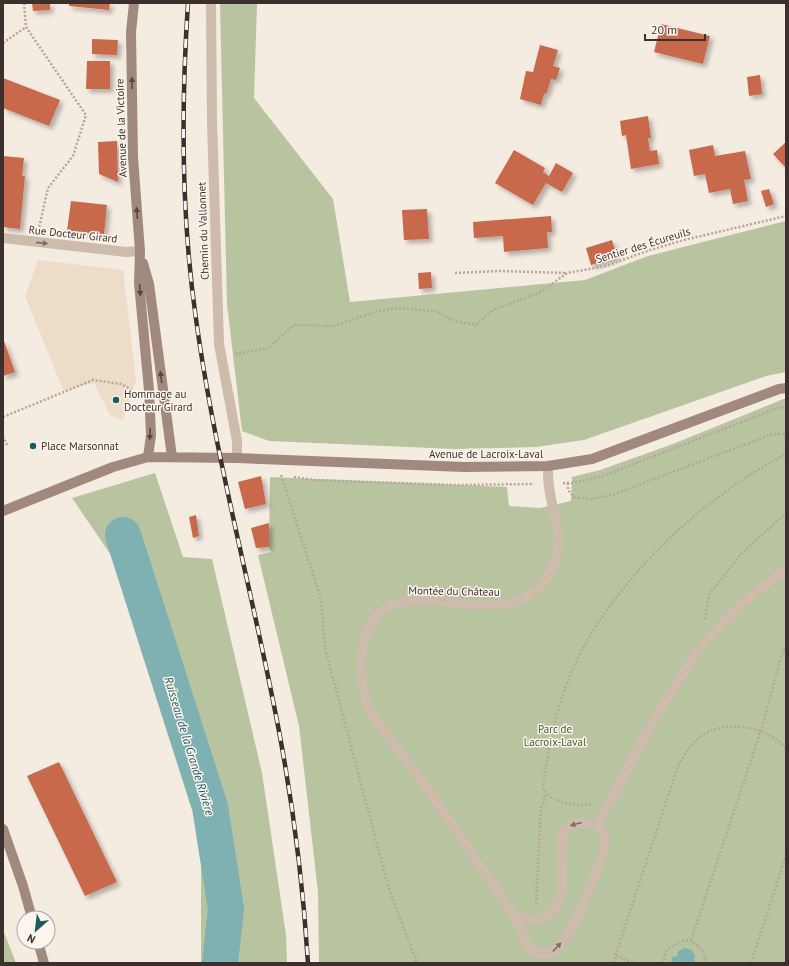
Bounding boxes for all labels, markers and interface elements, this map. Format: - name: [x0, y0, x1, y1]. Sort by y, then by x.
- scale bar: [645, 16, 705, 42]
- text: 20 m: [651, 22, 677, 37]
- one-way arrow: [128, 77, 135, 89]
- street label: Avenue de la Victoire: [112, 78, 130, 178]
- street label: Chemin du Vallonnet: [194, 182, 212, 280]
- one-way arrow: [133, 207, 140, 219]
- street label: Rue Docteur Girard: [28, 222, 118, 246]
- street label: Sentier des Écureuils: [594, 224, 692, 266]
- one-way arrow: [36, 240, 48, 246]
- one-way arrow: [137, 284, 143, 296]
- one-way arrow: [157, 370, 164, 383]
- place label: Hommage au Docteur Girard: [124, 387, 192, 414]
- marker: Hommage au Docteur Girard: [111, 395, 121, 405]
- one-way arrow: [147, 428, 153, 441]
- place label: Place Marsonnat: [41, 439, 119, 453]
- marker: Place Marsonnat: [28, 441, 38, 451]
- street label: Avenue de Lacroix-Laval: [429, 447, 544, 461]
- street label: Montée du Château: [408, 583, 500, 599]
- water label: Ruisseau de la Grande Rivière: [161, 675, 218, 817]
- park label: Parc de Lacroix-Laval: [524, 722, 587, 749]
- one-way arrow: [570, 821, 582, 827]
- north arrow: [16, 910, 56, 950]
- text: N: [25, 931, 38, 947]
- one-way arrow: [553, 942, 562, 952]

